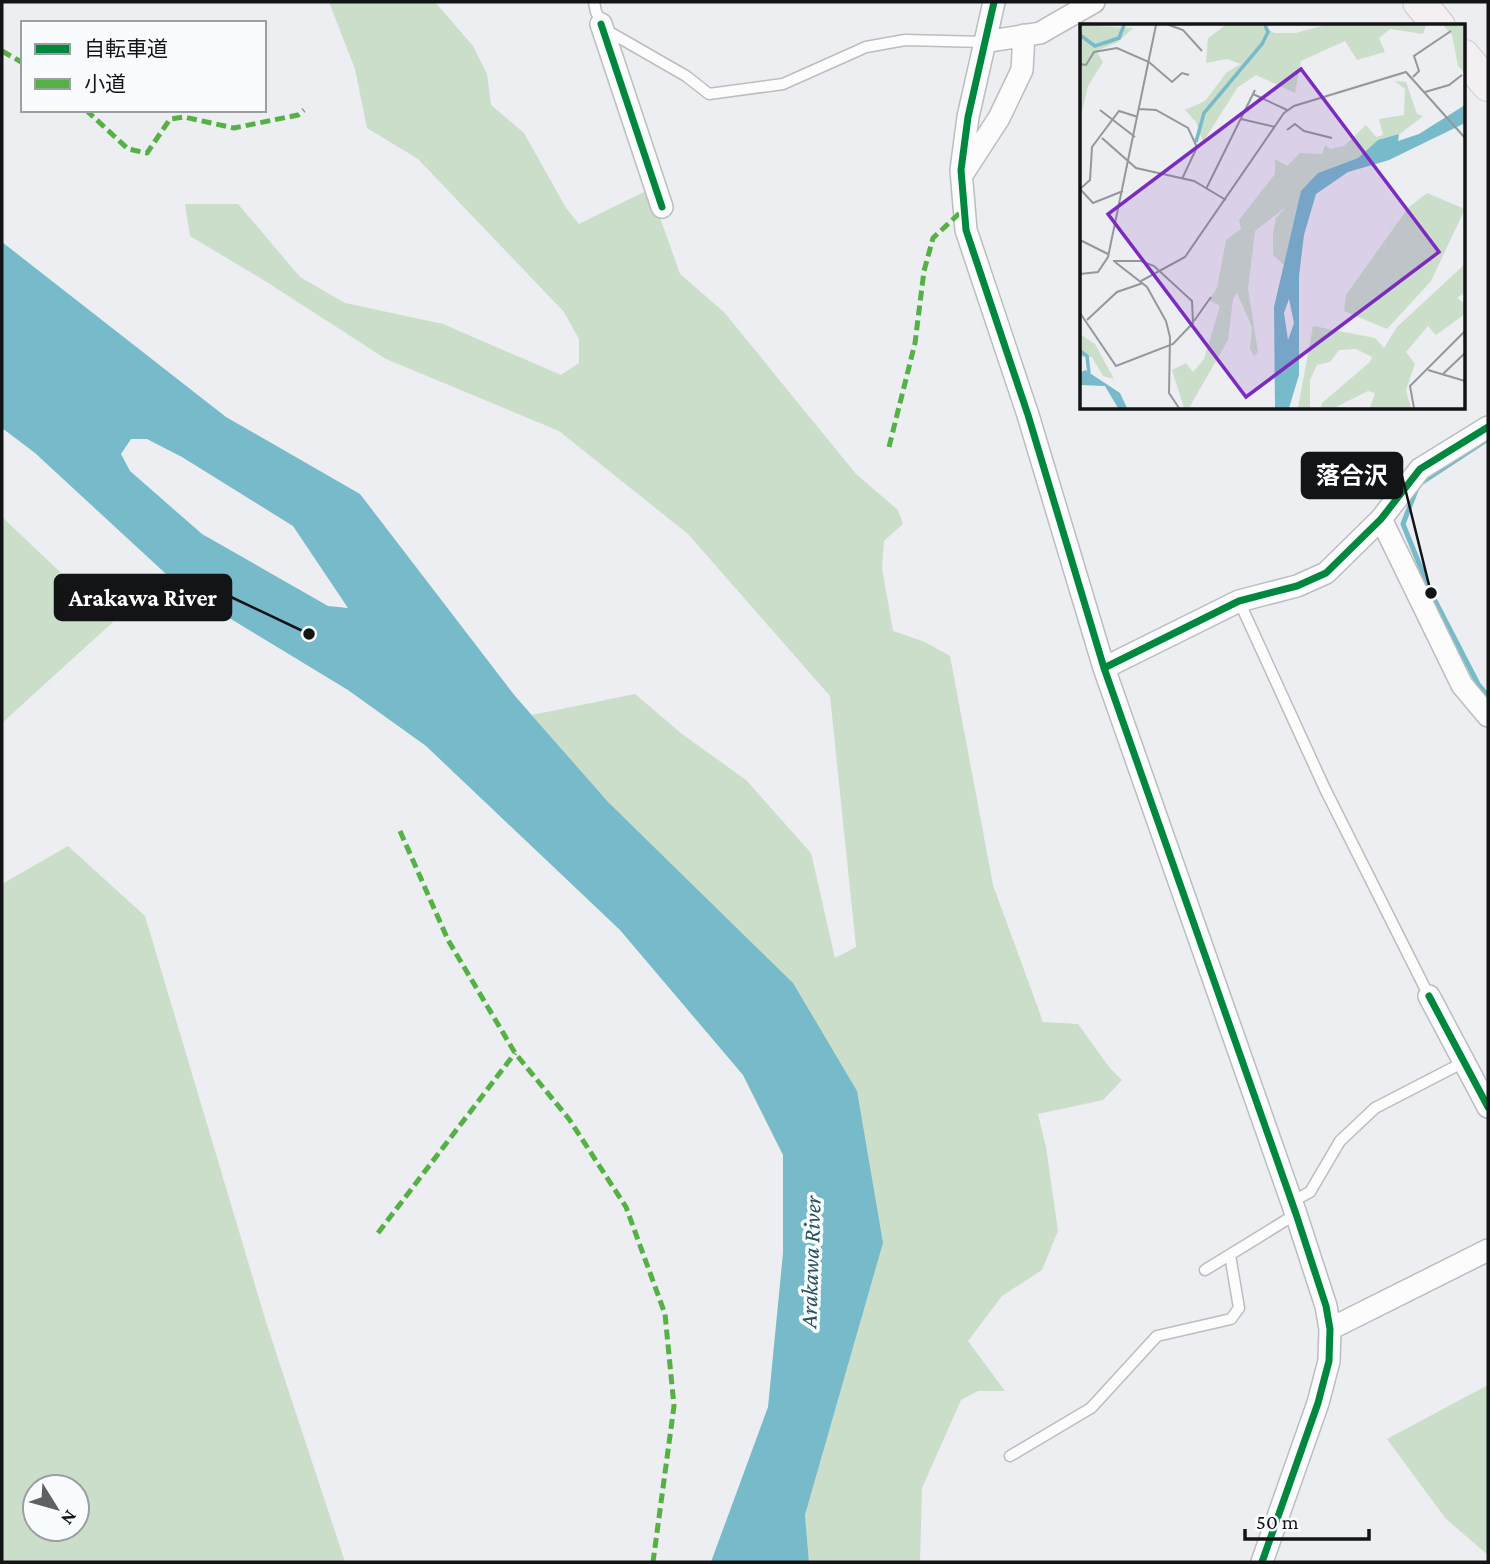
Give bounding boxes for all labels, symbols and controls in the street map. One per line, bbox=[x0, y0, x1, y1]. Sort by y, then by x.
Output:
legend bbox=[21, 21, 266, 112]
inset map bbox=[1080, 24, 1466, 410]
text: 自転車道 bbox=[84, 37, 168, 61]
text: 小道 bbox=[84, 72, 126, 96]
callout: 落合沢 bbox=[1302, 453, 1402, 498]
text: 落合沢 bbox=[1316, 462, 1388, 489]
callout: Arakawa River bbox=[55, 575, 231, 620]
text: Arakawa River bbox=[68, 584, 218, 611]
water label: Arakawa River bbox=[794, 1195, 826, 1330]
north arrow bbox=[21, 1473, 91, 1543]
scale bar bbox=[1245, 1498, 1369, 1542]
text: N bbox=[57, 1506, 81, 1529]
text: 50 m bbox=[1256, 1510, 1299, 1534]

